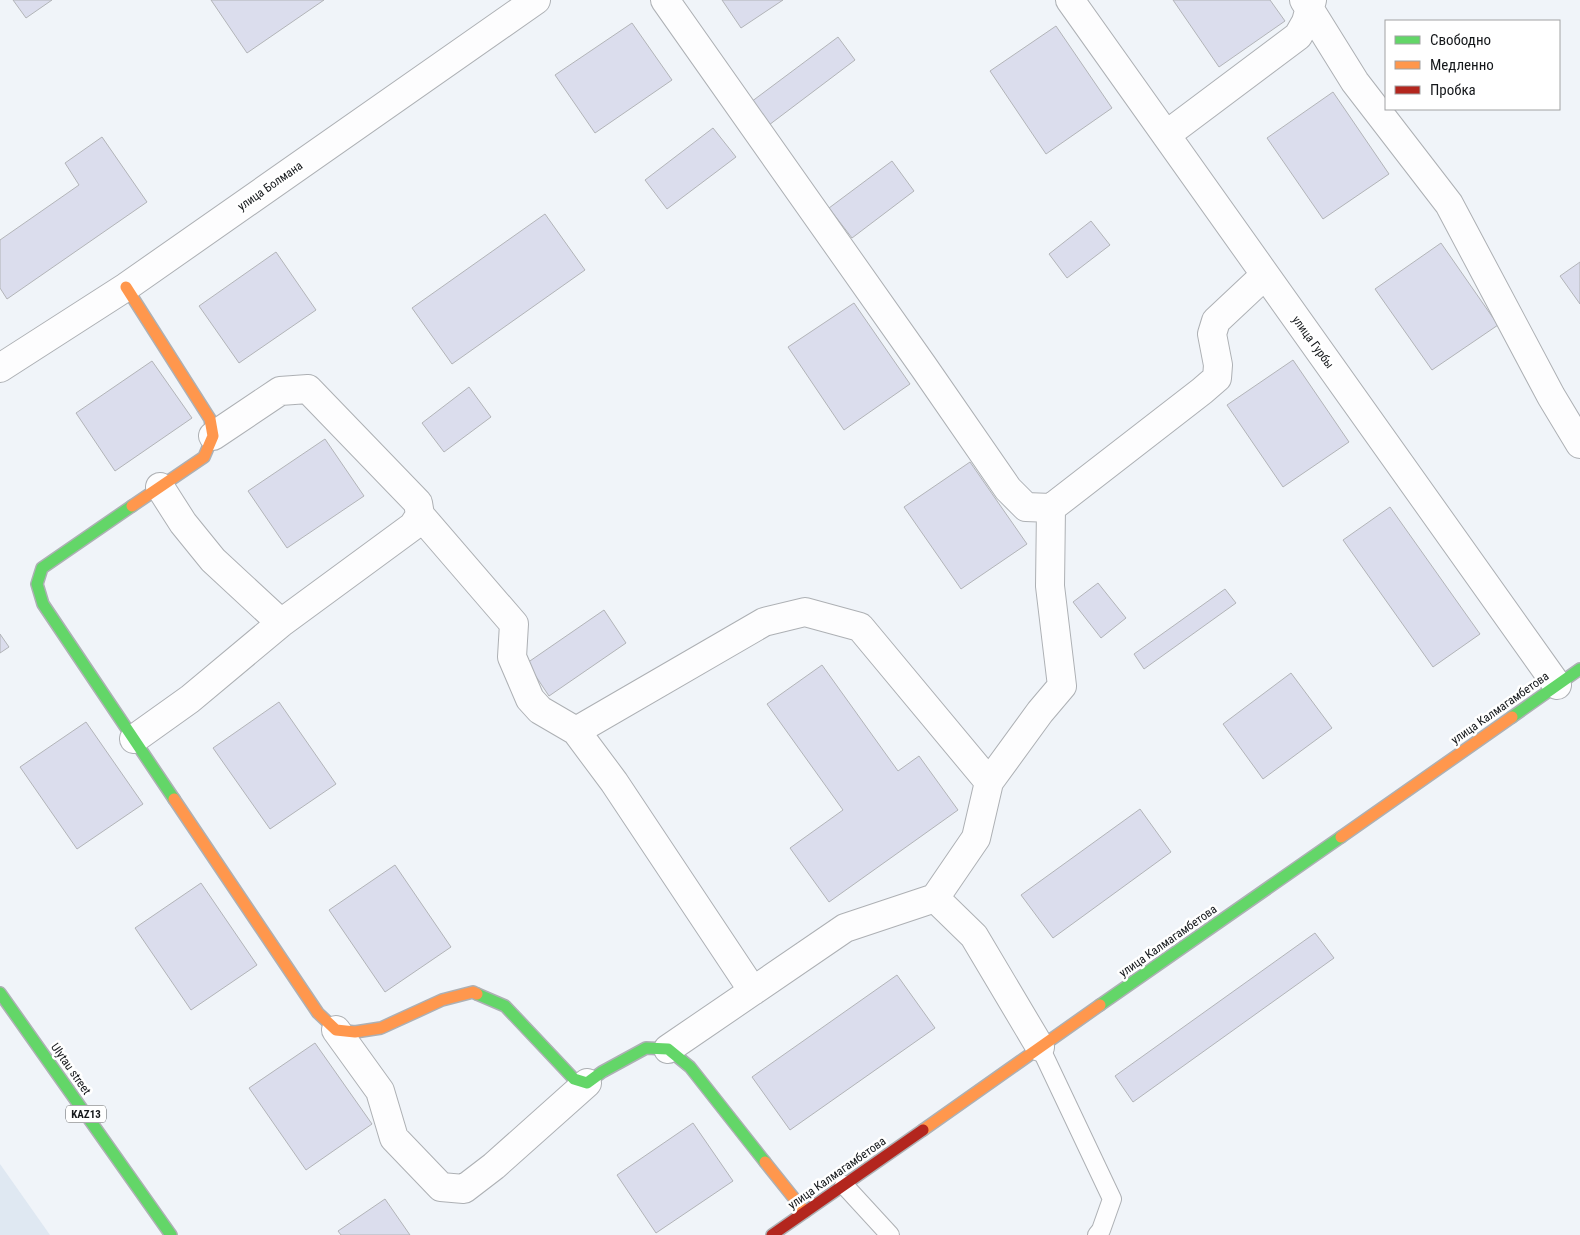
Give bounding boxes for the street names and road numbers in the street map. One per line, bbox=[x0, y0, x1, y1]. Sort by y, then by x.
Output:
street label: улица Болмана bbox=[235, 158, 305, 213]
street label: улица Гурбы bbox=[1289, 313, 1337, 371]
street label: улица Калмагамбетова bbox=[1449, 669, 1552, 747]
street label: улица Калмагамбетова bbox=[1117, 902, 1220, 980]
street label: Ulytau street bbox=[48, 1041, 94, 1098]
road number: KAZ13 bbox=[66, 1106, 106, 1122]
street label: улица Калмагамбетова bbox=[786, 1134, 889, 1212]

